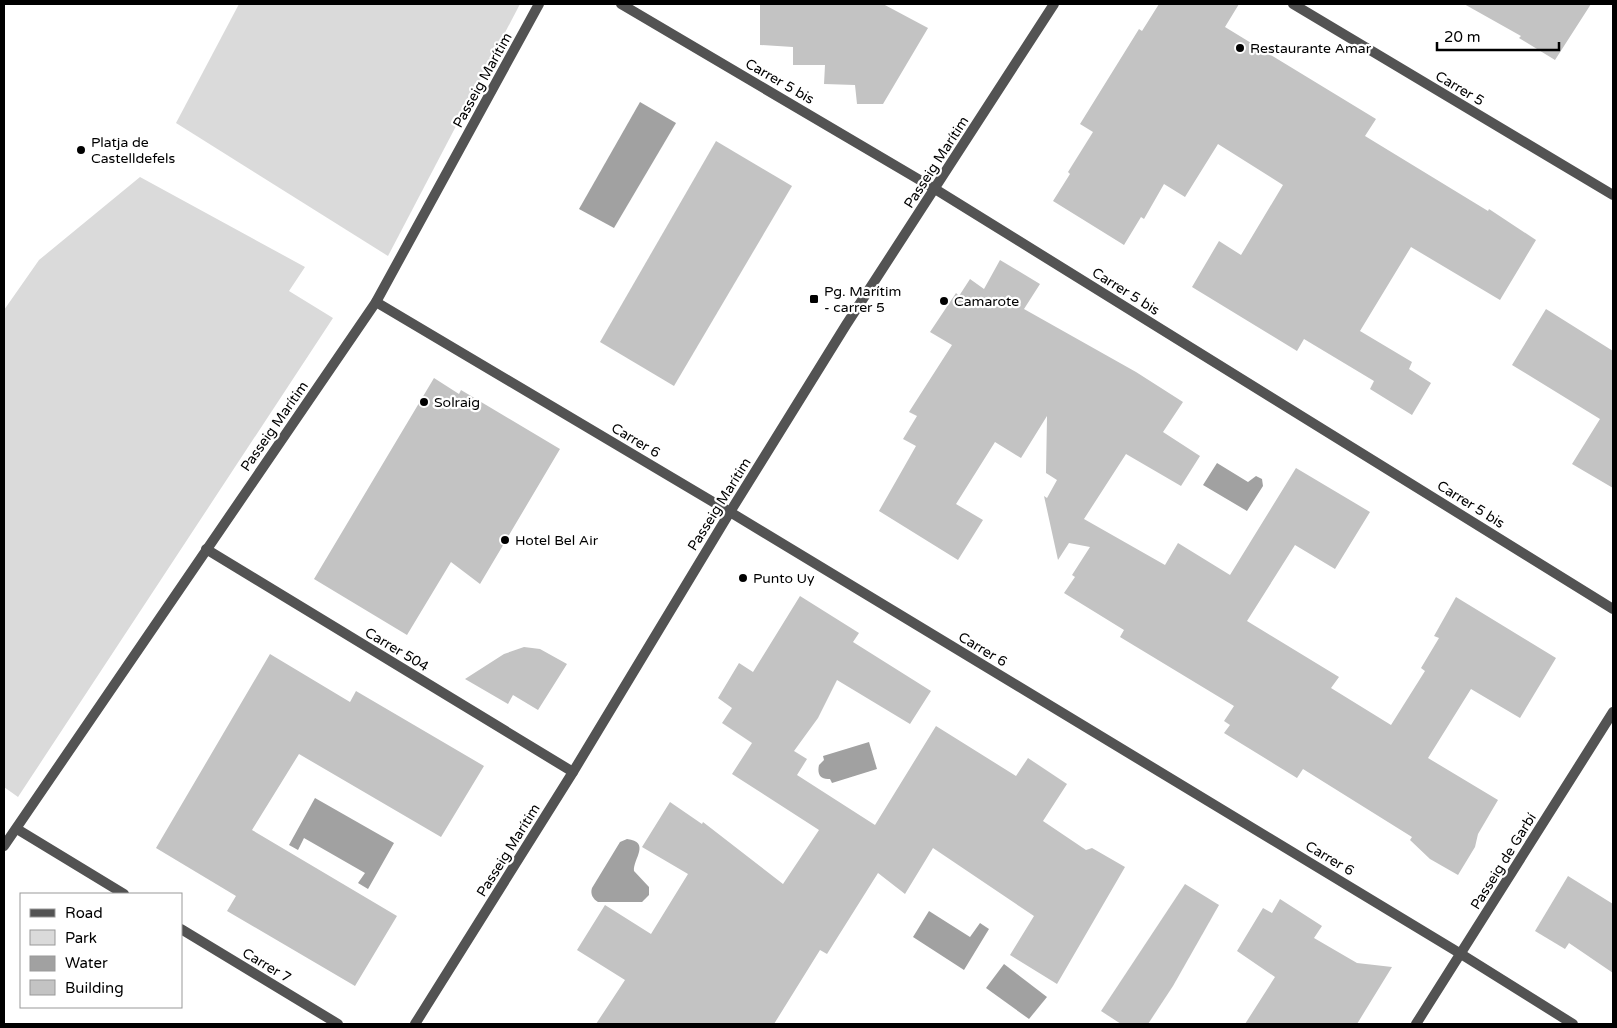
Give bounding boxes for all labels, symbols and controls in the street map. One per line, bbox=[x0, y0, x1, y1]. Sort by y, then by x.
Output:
scale bar bbox=[1437, 20, 1560, 52]
text: 20 m bbox=[1444, 28, 1481, 46]
street label: Passeig Marítim bbox=[449, 30, 516, 131]
place label: Restaurante Amar bbox=[1250, 40, 1372, 57]
marker: Restaurante Amar bbox=[1234, 42, 1246, 54]
street label: Carrer 5 bis bbox=[742, 55, 817, 108]
street label: Carrer 5 bbox=[1432, 67, 1487, 110]
street label: Passeig Marítim bbox=[900, 113, 972, 211]
place label: Platja de Castelldefels bbox=[91, 134, 176, 167]
marker: Platja de Castelldefels bbox=[75, 144, 87, 156]
street label: Carrer 5 bis bbox=[1089, 264, 1163, 319]
place label: Pg. Marítim - carrer 5 bbox=[824, 283, 901, 316]
marker: Pg. Marítim - carrer 5 bbox=[808, 293, 820, 305]
place label: Camarote bbox=[954, 293, 1019, 310]
marker: Camarote bbox=[938, 295, 950, 307]
street label: Passeig Marítim bbox=[237, 378, 312, 475]
place label: Solraig bbox=[434, 394, 480, 411]
marker: Solraig bbox=[418, 396, 430, 408]
street label: Carrer 6 bbox=[608, 419, 663, 462]
street label: Passeig Marítim bbox=[684, 455, 755, 554]
street label: Carrer 5 bis bbox=[1434, 477, 1508, 532]
place label: Hotel Bel Air bbox=[515, 532, 599, 549]
marker: Hotel Bel Air bbox=[499, 534, 511, 546]
place label: Punto Uy bbox=[753, 570, 815, 587]
marker: Punto Uy bbox=[737, 572, 749, 584]
street label: Carrer 504 bbox=[362, 624, 432, 675]
street label: Carrer 6 bbox=[955, 628, 1010, 671]
street label: Passeig Marítim bbox=[473, 801, 544, 900]
street label: Passeig de Garbí bbox=[1467, 809, 1540, 913]
street label: Carrer 6 bbox=[1302, 837, 1357, 880]
legend bbox=[20, 893, 182, 1008]
text: Road bbox=[65, 904, 103, 922]
text: Park bbox=[65, 929, 97, 947]
street label: Carrer 7 bbox=[239, 944, 294, 987]
text: Water bbox=[65, 954, 108, 972]
text: Building bbox=[65, 979, 124, 997]

